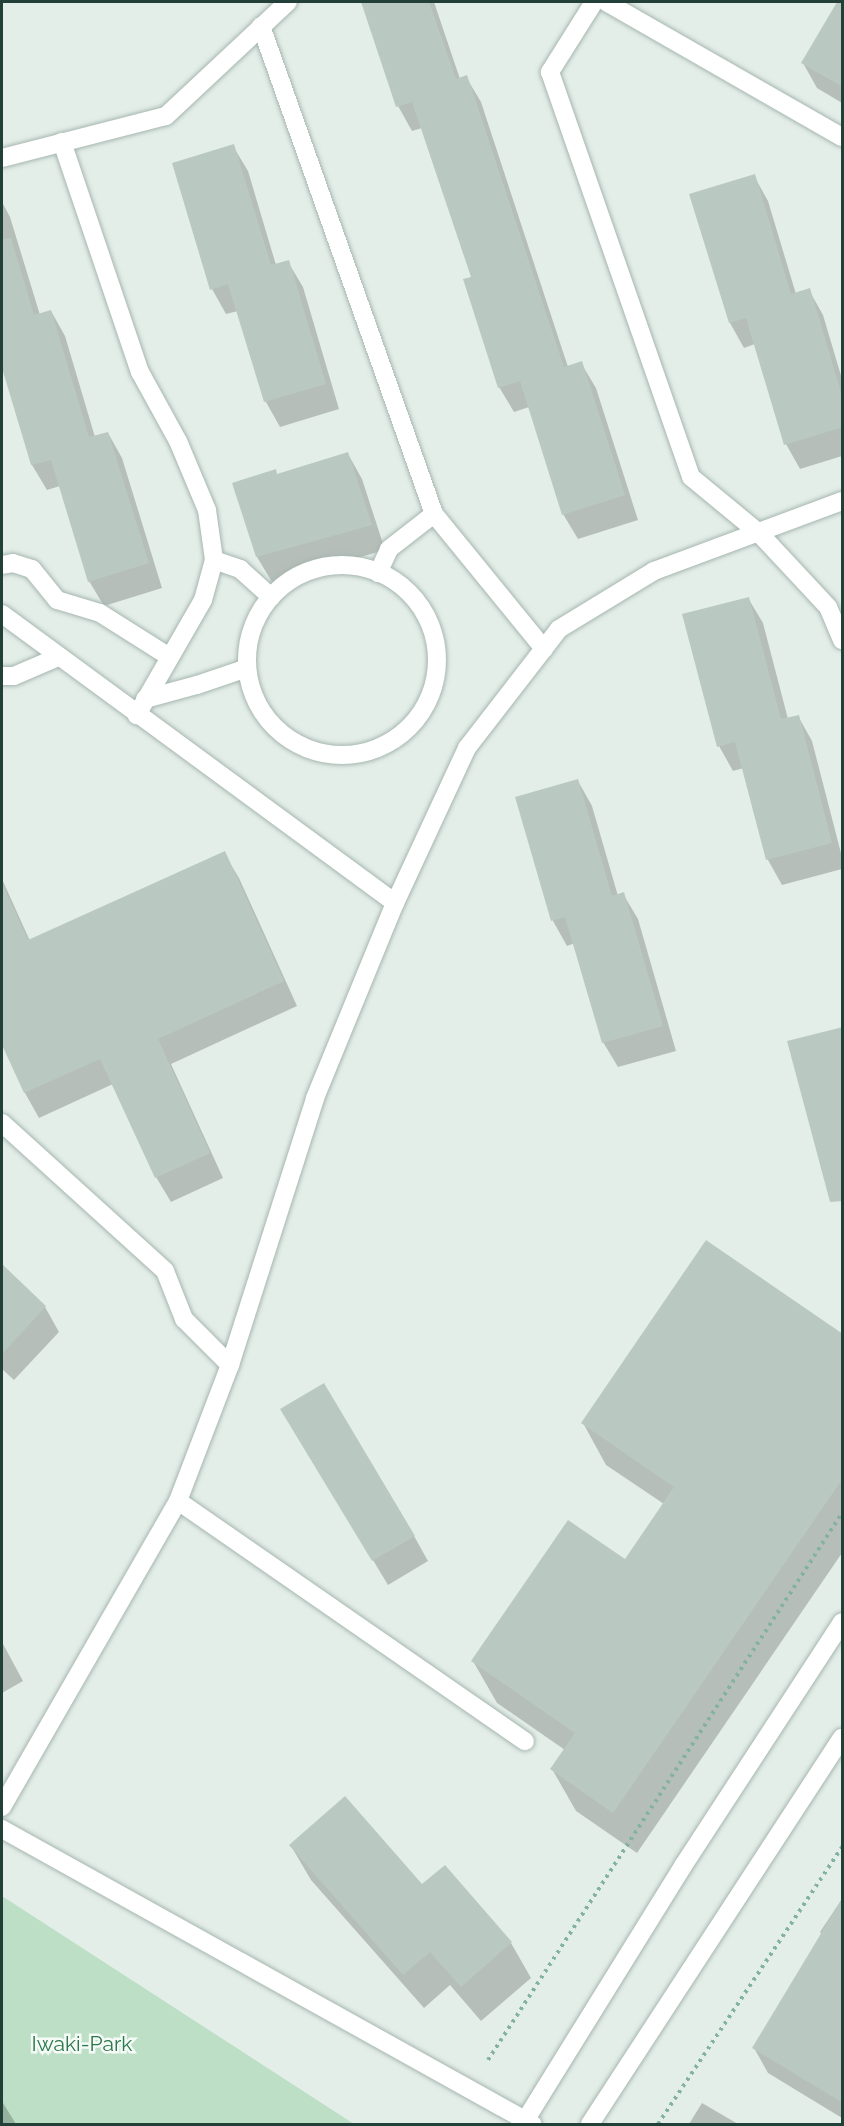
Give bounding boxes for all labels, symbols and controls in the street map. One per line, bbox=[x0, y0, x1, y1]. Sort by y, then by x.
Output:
park label: Iwaki-Park bbox=[32, 2031, 132, 2057]

